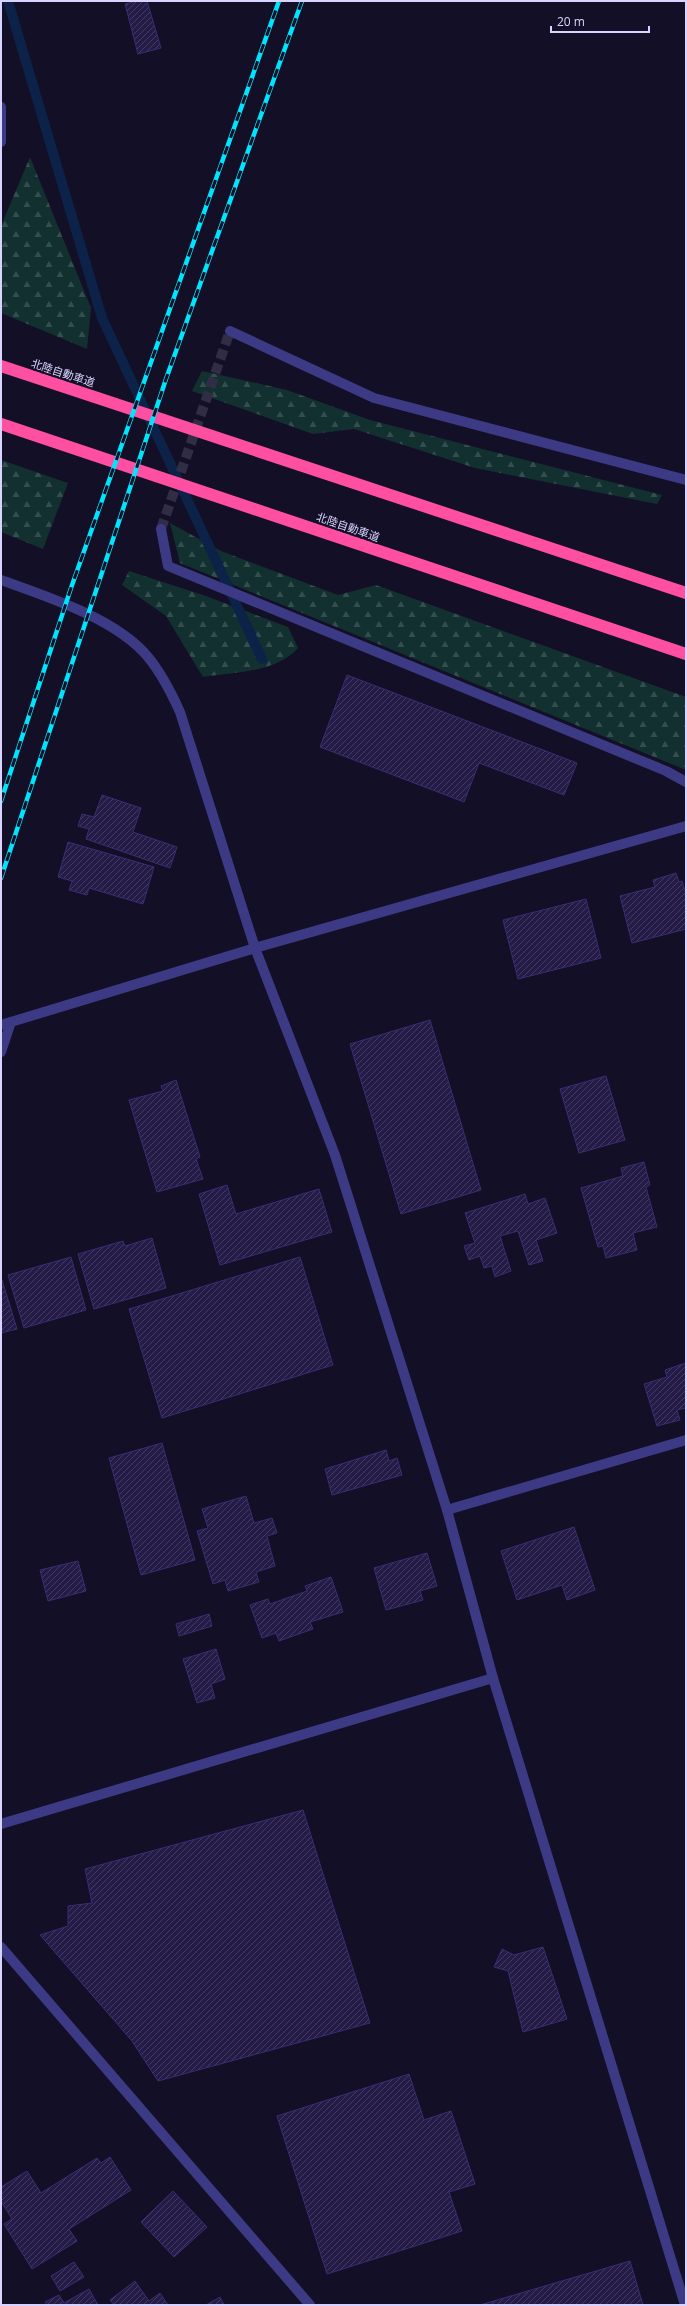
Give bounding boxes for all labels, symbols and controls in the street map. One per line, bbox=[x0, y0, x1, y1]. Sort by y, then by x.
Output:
scale bar bbox=[551, 8, 649, 34]
text: 20 m bbox=[557, 13, 585, 30]
street label: 北陸自動車道 bbox=[29, 355, 97, 390]
street label: 北陸自動車道 bbox=[315, 509, 382, 544]

